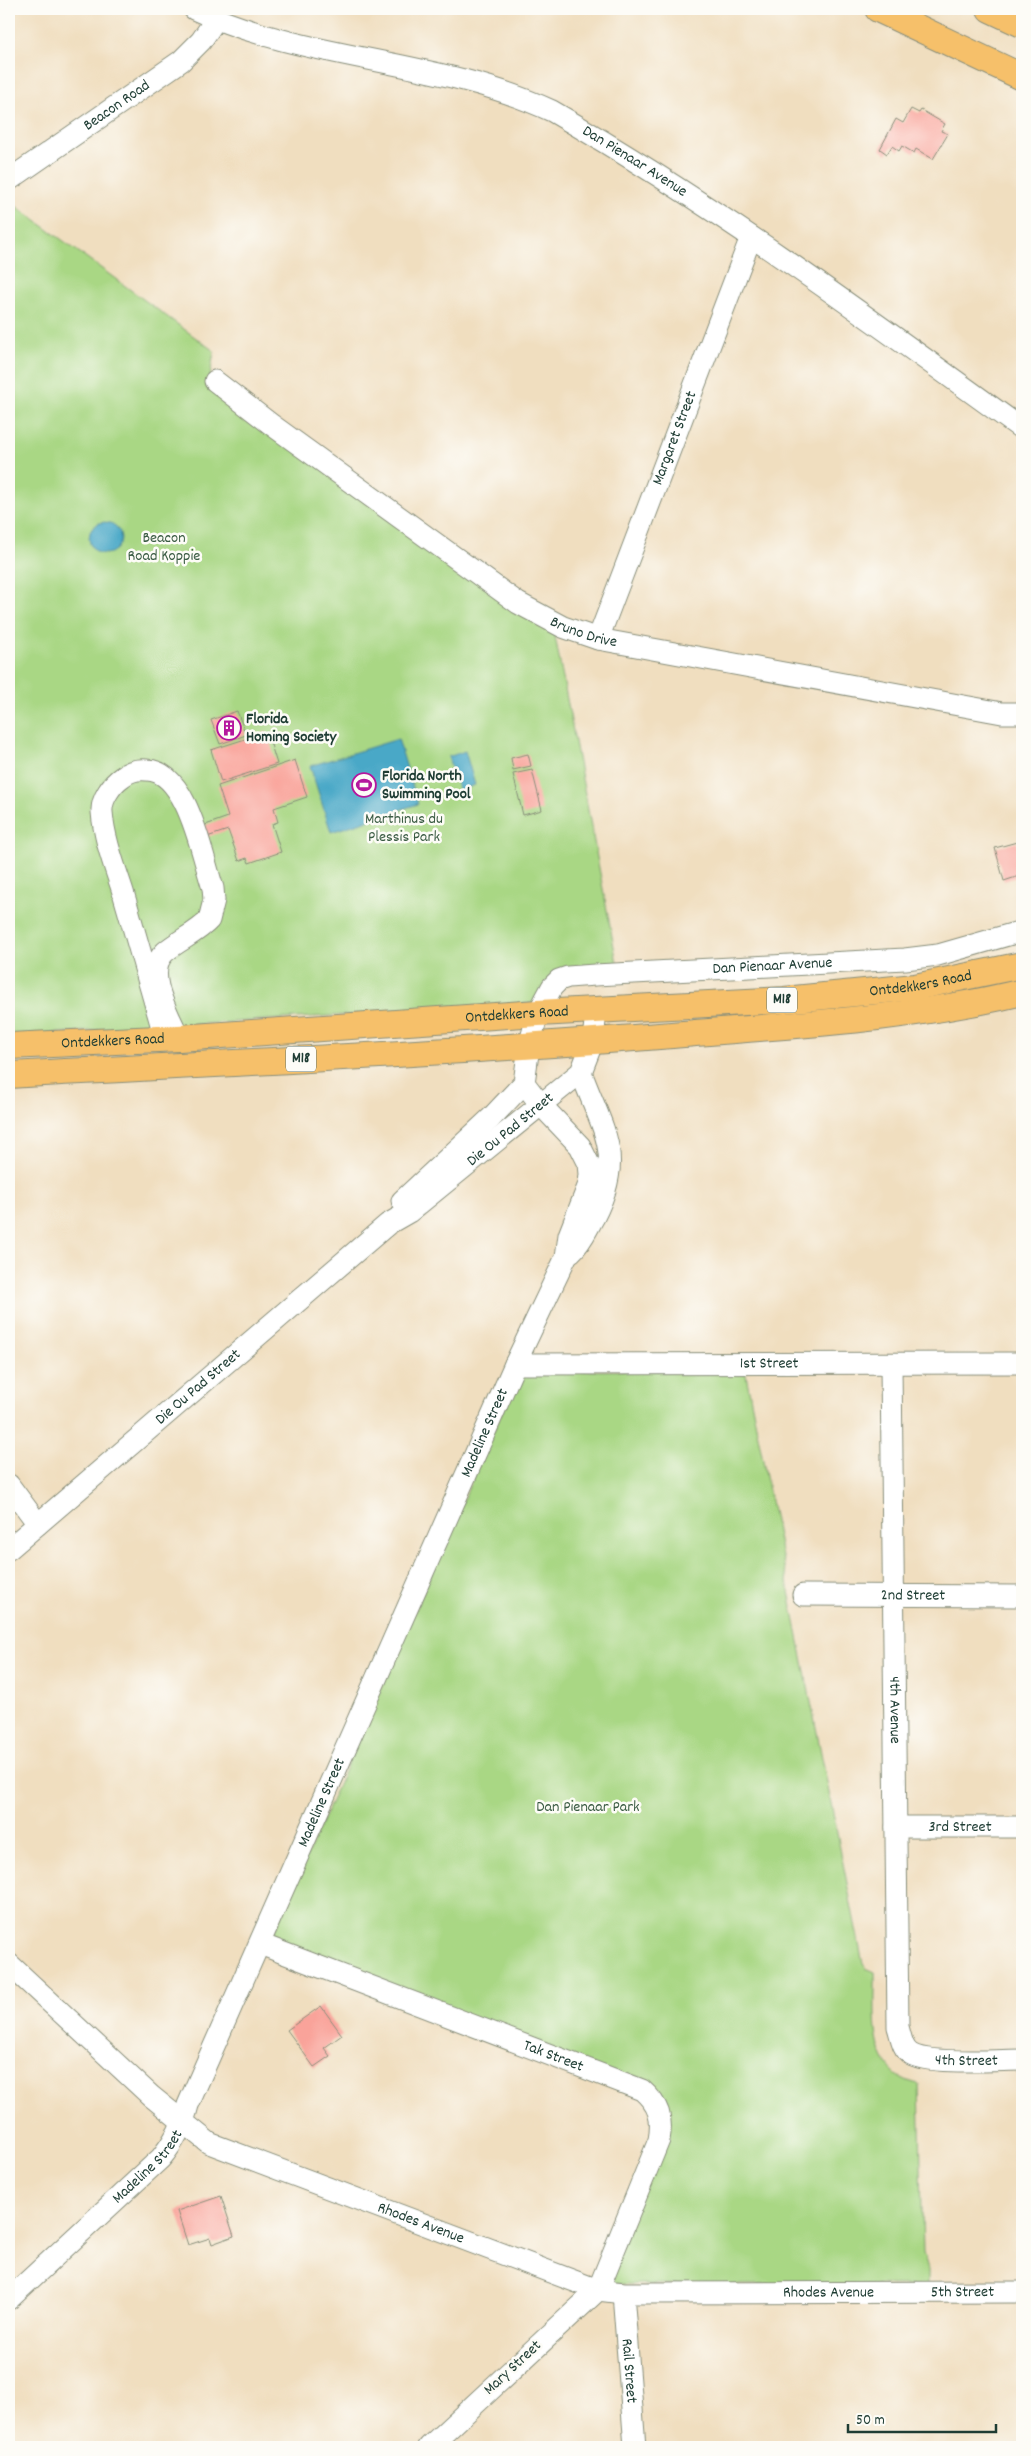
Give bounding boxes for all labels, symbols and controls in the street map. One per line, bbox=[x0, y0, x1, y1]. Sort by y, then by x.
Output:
street label: Beacon Road bbox=[79, 74, 155, 137]
street label: Dan Pienaar Avenue bbox=[578, 120, 692, 203]
street label: Margaret Street bbox=[646, 388, 703, 488]
park label: Beacon Road Koppie bbox=[128, 527, 200, 568]
street label: Bruno Drive bbox=[546, 611, 619, 654]
place label: Florida Homing Society bbox=[246, 708, 338, 749]
building icon: Florida Homing Society bbox=[216, 715, 242, 741]
place label: Florida North Swimming Pool bbox=[382, 765, 471, 806]
sports icon: Florida North Swimming Pool bbox=[351, 772, 377, 798]
park label: Marthinus du Plessis Park bbox=[365, 808, 443, 849]
street label: Dan Pienaar Avenue bbox=[712, 951, 833, 980]
street label: Ontdekkers Road bbox=[868, 964, 974, 1003]
road number: M18 bbox=[767, 988, 797, 1012]
street label: Ontdekkers Road bbox=[465, 1000, 569, 1030]
street label: Ontdekkers Road bbox=[61, 1027, 165, 1055]
road number: M18 bbox=[286, 1046, 316, 1072]
street label: Die Ou Pad Street bbox=[462, 1087, 559, 1172]
street label: Die Ou Pad Street bbox=[150, 1343, 246, 1430]
street label: 1st Street bbox=[740, 1352, 798, 1375]
street label: Madeline Street bbox=[455, 1385, 514, 1481]
street label: 2nd Street bbox=[881, 1584, 945, 1607]
street label: 4th Avenue bbox=[883, 1676, 907, 1744]
street label: Madeline Street bbox=[292, 1754, 351, 1851]
park label: Dan Pienaar Park bbox=[536, 1796, 640, 1819]
street label: 3rd Street bbox=[928, 1816, 992, 1839]
street label: Tak Street bbox=[520, 2034, 587, 2078]
street label: 4th Street bbox=[934, 2048, 998, 2073]
street label: Madeline Street bbox=[107, 2126, 189, 2209]
street label: Rhodes Avenue bbox=[374, 2196, 468, 2250]
street label: Rhodes Avenue bbox=[783, 2281, 874, 2304]
street label: 5th Street bbox=[931, 2281, 994, 2304]
street label: Mary Street bbox=[479, 2335, 547, 2401]
street label: Rail Street bbox=[615, 2338, 643, 2404]
scale bar bbox=[848, 2401, 996, 2433]
text: 50 m bbox=[856, 2410, 885, 2432]

